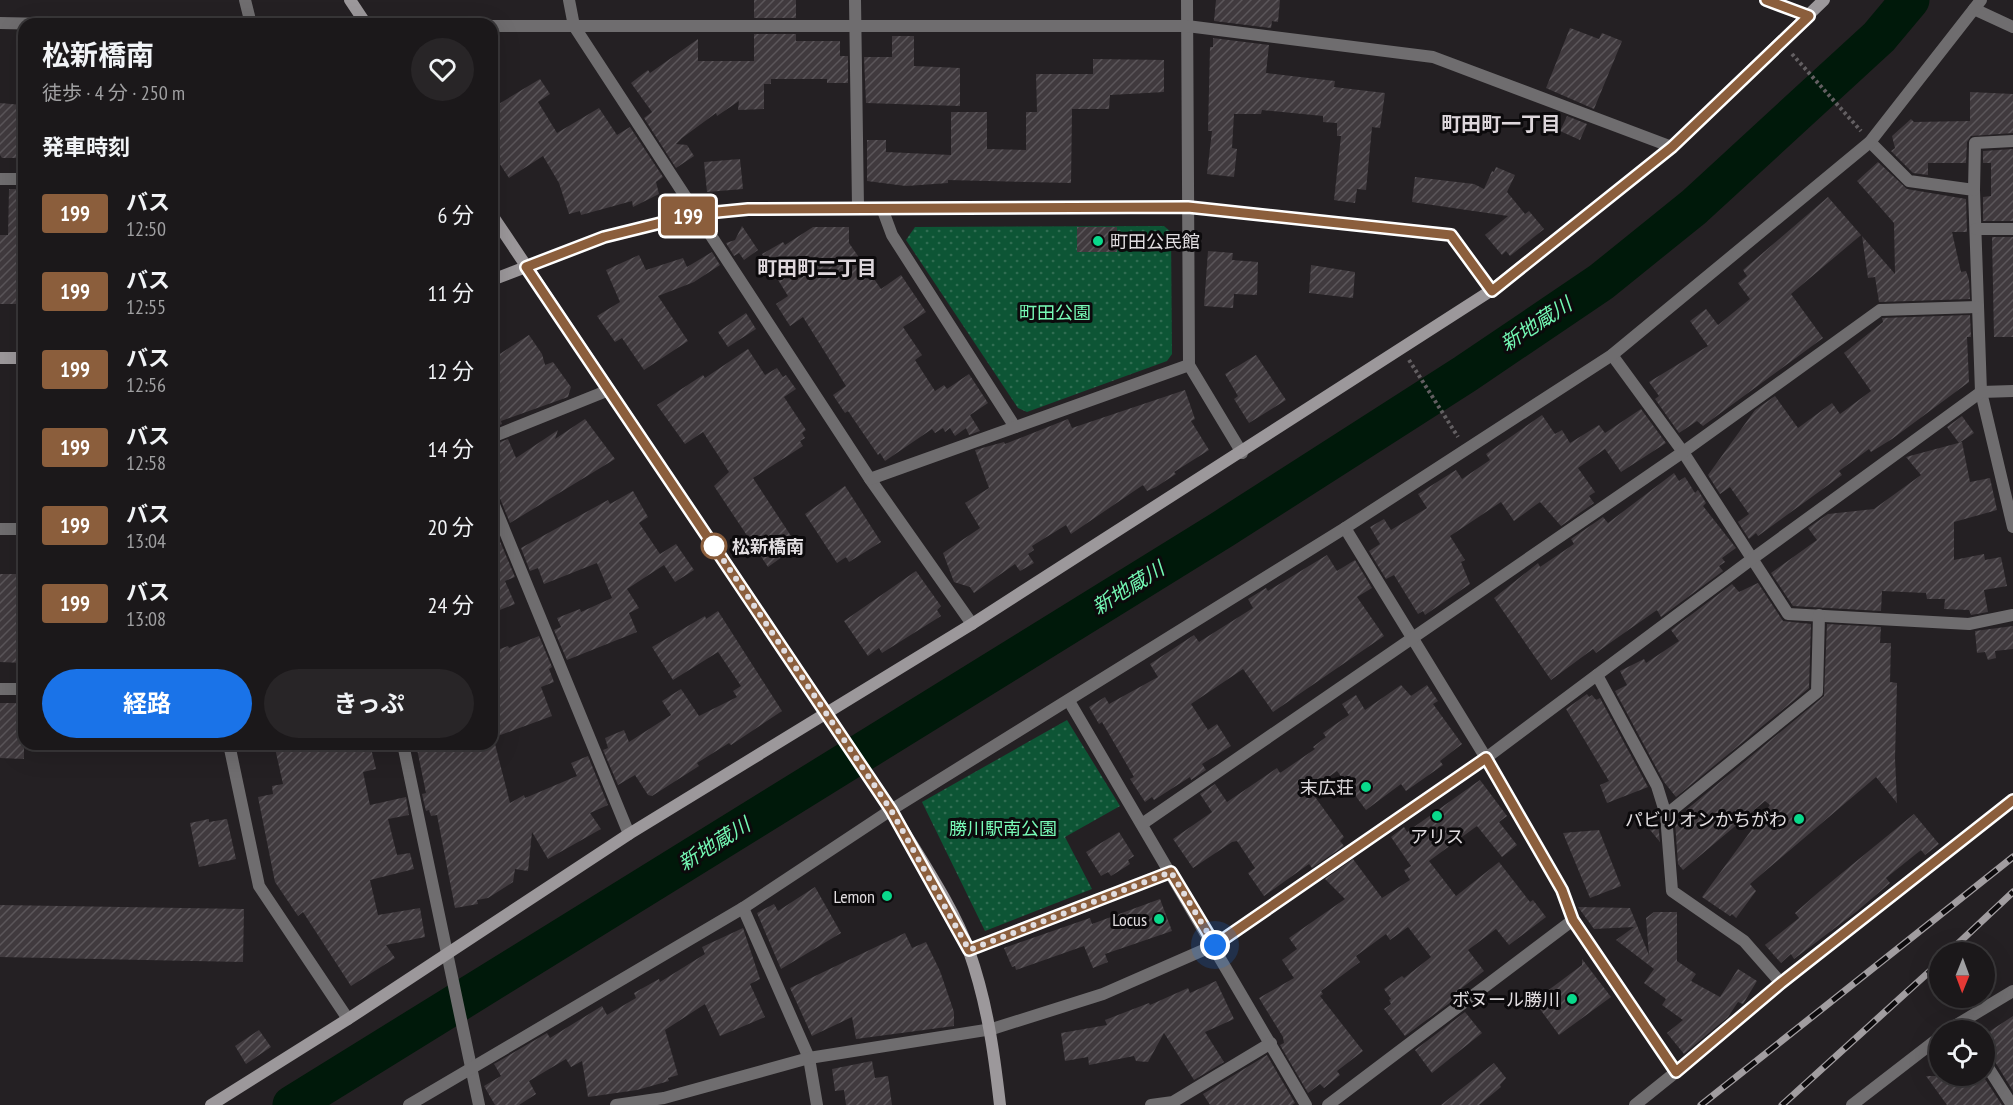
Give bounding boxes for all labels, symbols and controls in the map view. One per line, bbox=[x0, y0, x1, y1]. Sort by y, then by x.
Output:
text: 松新橋南 bbox=[42, 36, 154, 73]
button: heart bbox=[411, 38, 474, 101]
text: 徒歩 · 4 分 · 250 m bbox=[42, 80, 185, 106]
district label: 町田町一丁目 bbox=[1441, 111, 1561, 137]
text: 発車時刻 bbox=[42, 133, 130, 161]
text: バス bbox=[126, 188, 170, 216]
line badge: 199 bbox=[654, 196, 722, 236]
text: 199 bbox=[60, 200, 90, 227]
text: 6 分 bbox=[437, 201, 474, 229]
text: 199 bbox=[673, 203, 703, 230]
text: 12:50 bbox=[126, 216, 166, 242]
place label: 町田公民館 bbox=[1110, 230, 1200, 253]
marker: 町田公民館 bbox=[1091, 234, 1105, 248]
district label: 町田町二丁目 bbox=[757, 255, 877, 281]
text: バス bbox=[126, 266, 170, 294]
text: 199 bbox=[60, 278, 90, 305]
text: 11 分 bbox=[428, 279, 474, 307]
water label: 新地蔵川 bbox=[1495, 290, 1578, 357]
text: 12:55 bbox=[126, 294, 166, 320]
park label: 町田公園 bbox=[1019, 301, 1091, 324]
text: バス bbox=[126, 344, 170, 372]
text: 199 bbox=[60, 356, 90, 383]
text: 12 分 bbox=[428, 357, 474, 385]
text: 12:56 bbox=[126, 372, 166, 398]
text: バス bbox=[126, 422, 170, 450]
text: 199 bbox=[60, 434, 90, 461]
text: 14 分 bbox=[428, 435, 474, 463]
text: 12:58 bbox=[126, 450, 166, 476]
text: バス bbox=[126, 500, 170, 528]
text: 199 bbox=[60, 512, 90, 539]
text: 20 分 bbox=[428, 513, 474, 541]
text: 13:04 bbox=[126, 528, 166, 554]
marker: 松新橋南 bbox=[701, 533, 727, 559]
place label: 松新橋南 bbox=[732, 535, 804, 558]
water label: 新地蔵川 bbox=[1087, 555, 1171, 620]
text: バス bbox=[126, 578, 170, 606]
text: 199 bbox=[60, 590, 90, 617]
text: 24 分 bbox=[428, 591, 474, 619]
text: 13:08 bbox=[126, 606, 166, 632]
button: 経路 bbox=[42, 669, 252, 738]
button: きっぷ bbox=[264, 669, 474, 738]
place label: 末広荘 bbox=[1300, 776, 1354, 799]
marker: 末広荘 bbox=[1359, 780, 1373, 794]
place label: パビリオンかちがわ bbox=[1625, 808, 1787, 831]
marker: アリス bbox=[1430, 809, 1444, 823]
water label: 新地蔵川 bbox=[673, 811, 757, 876]
marker: パビリオンかちがわ bbox=[1792, 812, 1806, 826]
park label: 勝川駅南公園 bbox=[949, 817, 1057, 840]
place label: アリス bbox=[1410, 825, 1464, 848]
place label: Lemon bbox=[833, 885, 875, 908]
marker: Lemon bbox=[880, 889, 894, 903]
place label: Locus bbox=[1112, 908, 1147, 931]
marker: Locus bbox=[1152, 912, 1166, 926]
your location bbox=[1200, 930, 1230, 960]
north arrow bbox=[1929, 942, 1995, 1008]
map controls bbox=[1929, 942, 1995, 1086]
place label: ボヌール勝川 bbox=[1452, 988, 1560, 1011]
marker: ボヌール勝川 bbox=[1565, 992, 1579, 1006]
button: locate bbox=[1929, 1020, 1995, 1086]

